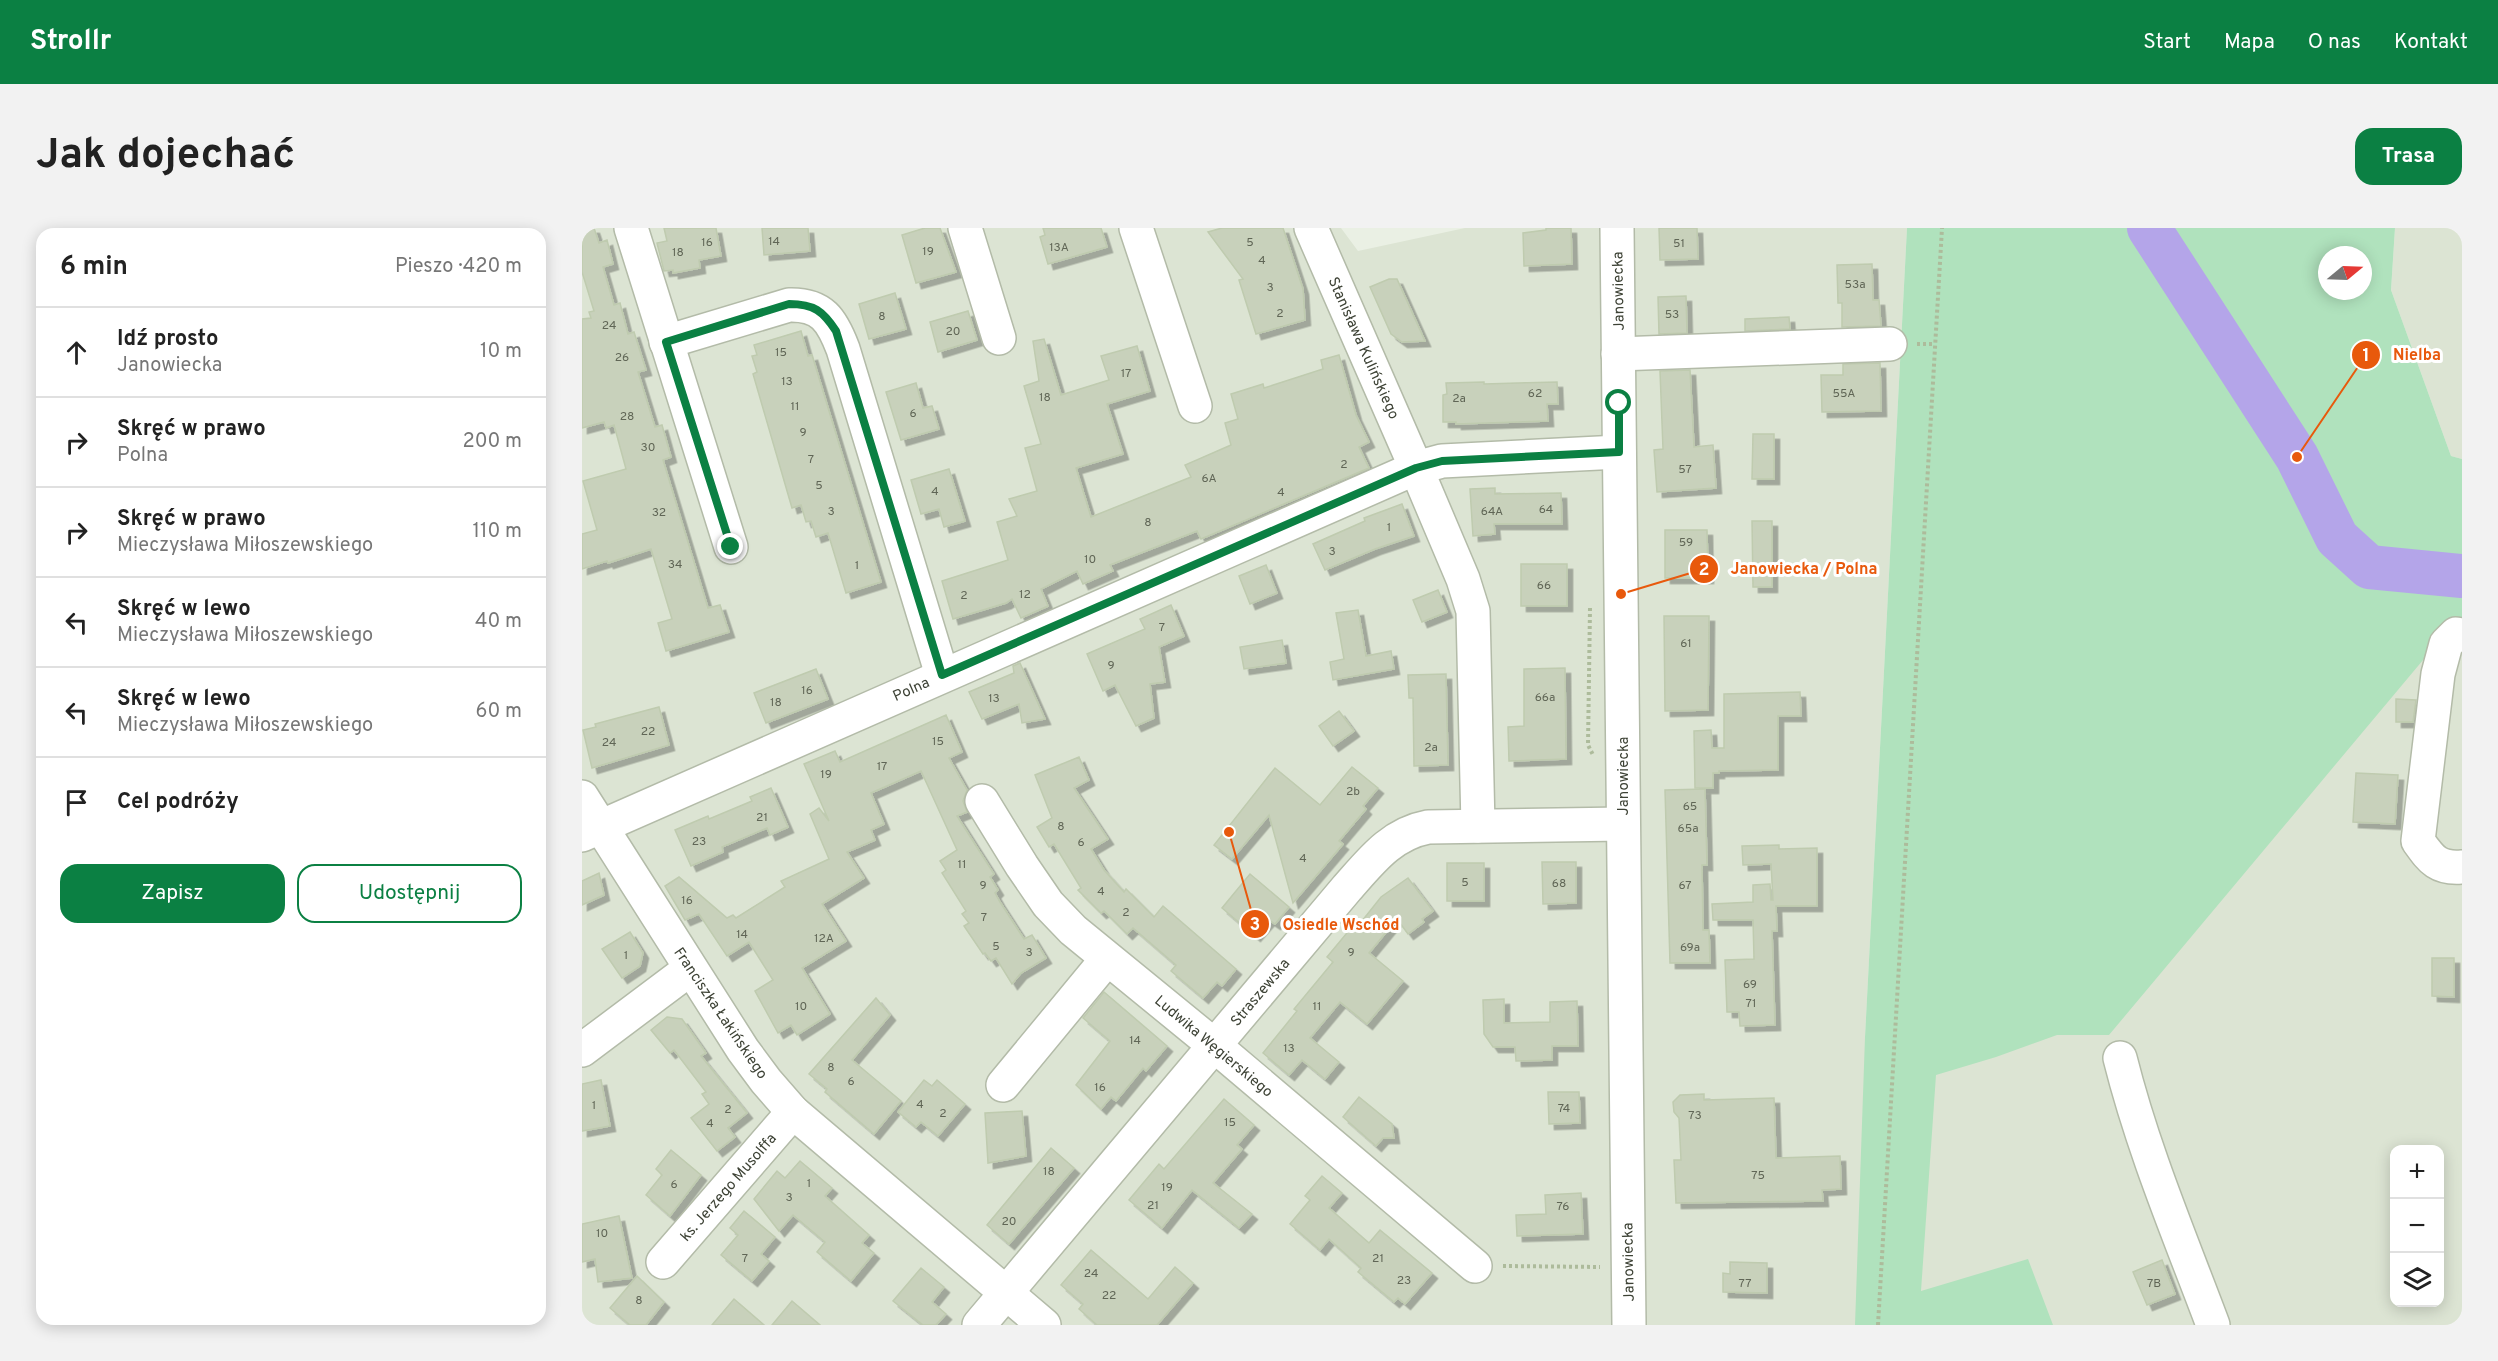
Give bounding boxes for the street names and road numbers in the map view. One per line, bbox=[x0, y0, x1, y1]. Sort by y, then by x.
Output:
street label: Janowiecka bbox=[1609, 251, 1630, 331]
street label: Stanisława Kulińskiego bbox=[1323, 275, 1403, 423]
street label: Polna bbox=[890, 674, 933, 707]
street label: Janowiecka bbox=[1615, 736, 1634, 816]
street label: Franciszka Łakińskiego bbox=[669, 944, 771, 1083]
street label: Straszewska bbox=[1227, 955, 1295, 1031]
street label: Ludwika Węgierskiego bbox=[1150, 992, 1276, 1102]
street label: ks. Jerzego Musolffa bbox=[677, 1130, 781, 1246]
street label: Janowiecka bbox=[1619, 1222, 1640, 1302]

